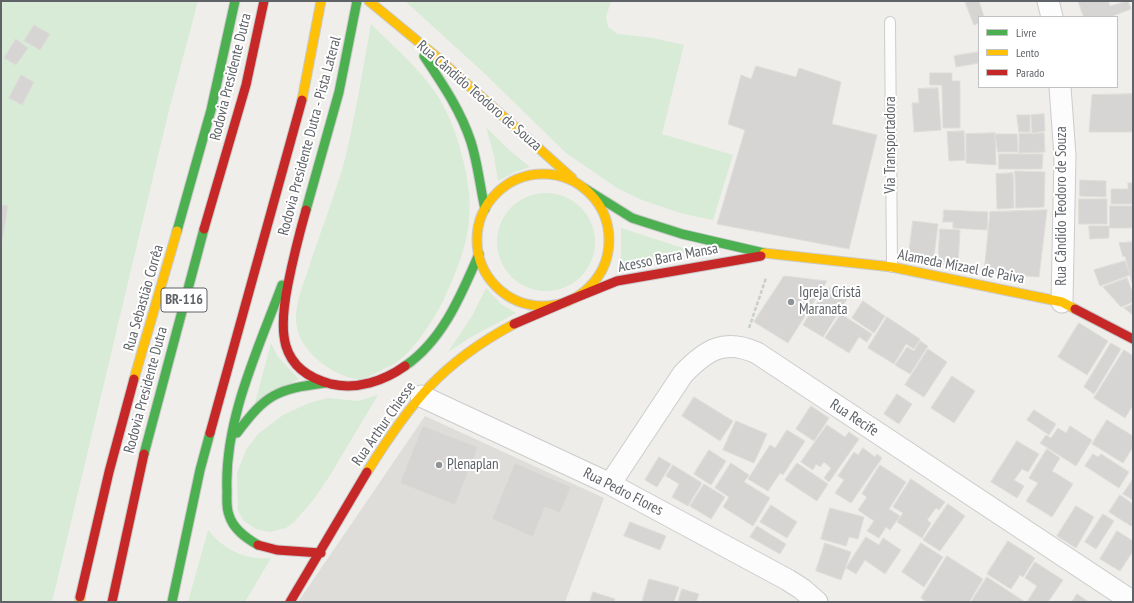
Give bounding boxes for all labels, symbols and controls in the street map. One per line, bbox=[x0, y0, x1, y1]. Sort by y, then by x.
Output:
street label: Rodovia Presidente Dutra bbox=[206, 12, 256, 142]
legend bbox=[978, 16, 1118, 88]
text: Livre bbox=[1016, 25, 1036, 40]
street label: Rodovia Presidente Dutra - Pista Lateral bbox=[275, 34, 345, 238]
street label: Rua Cândido Teodoro de Souza bbox=[413, 37, 545, 155]
text: Lento bbox=[1016, 45, 1039, 60]
text: Parado bbox=[1016, 65, 1044, 80]
street label: Via Transportadora bbox=[882, 96, 900, 194]
street label: Rua Cândido Teodoro de Souza bbox=[1053, 126, 1071, 286]
street label: Acesso Barra Mansa bbox=[616, 239, 720, 277]
street label: Rua Sebastião Corrêa bbox=[120, 243, 168, 353]
street label: Alameda Mizael de Paiva bbox=[896, 246, 1026, 288]
place label: Igreja Cristã Maranata bbox=[799, 284, 861, 319]
road number: BR-116 bbox=[161, 288, 207, 312]
marker: Igreja Cristã Maranata bbox=[786, 297, 796, 307]
street label: Rodovia Presidente Dutra bbox=[120, 325, 172, 455]
street label: Rua Arthur Chiesse bbox=[348, 379, 420, 469]
street label: Rua Recife bbox=[826, 396, 882, 440]
place label: Plenaplan bbox=[447, 456, 499, 474]
marker: Plenaplan bbox=[434, 460, 444, 470]
street label: Rua Pedro Flores bbox=[580, 464, 666, 520]

